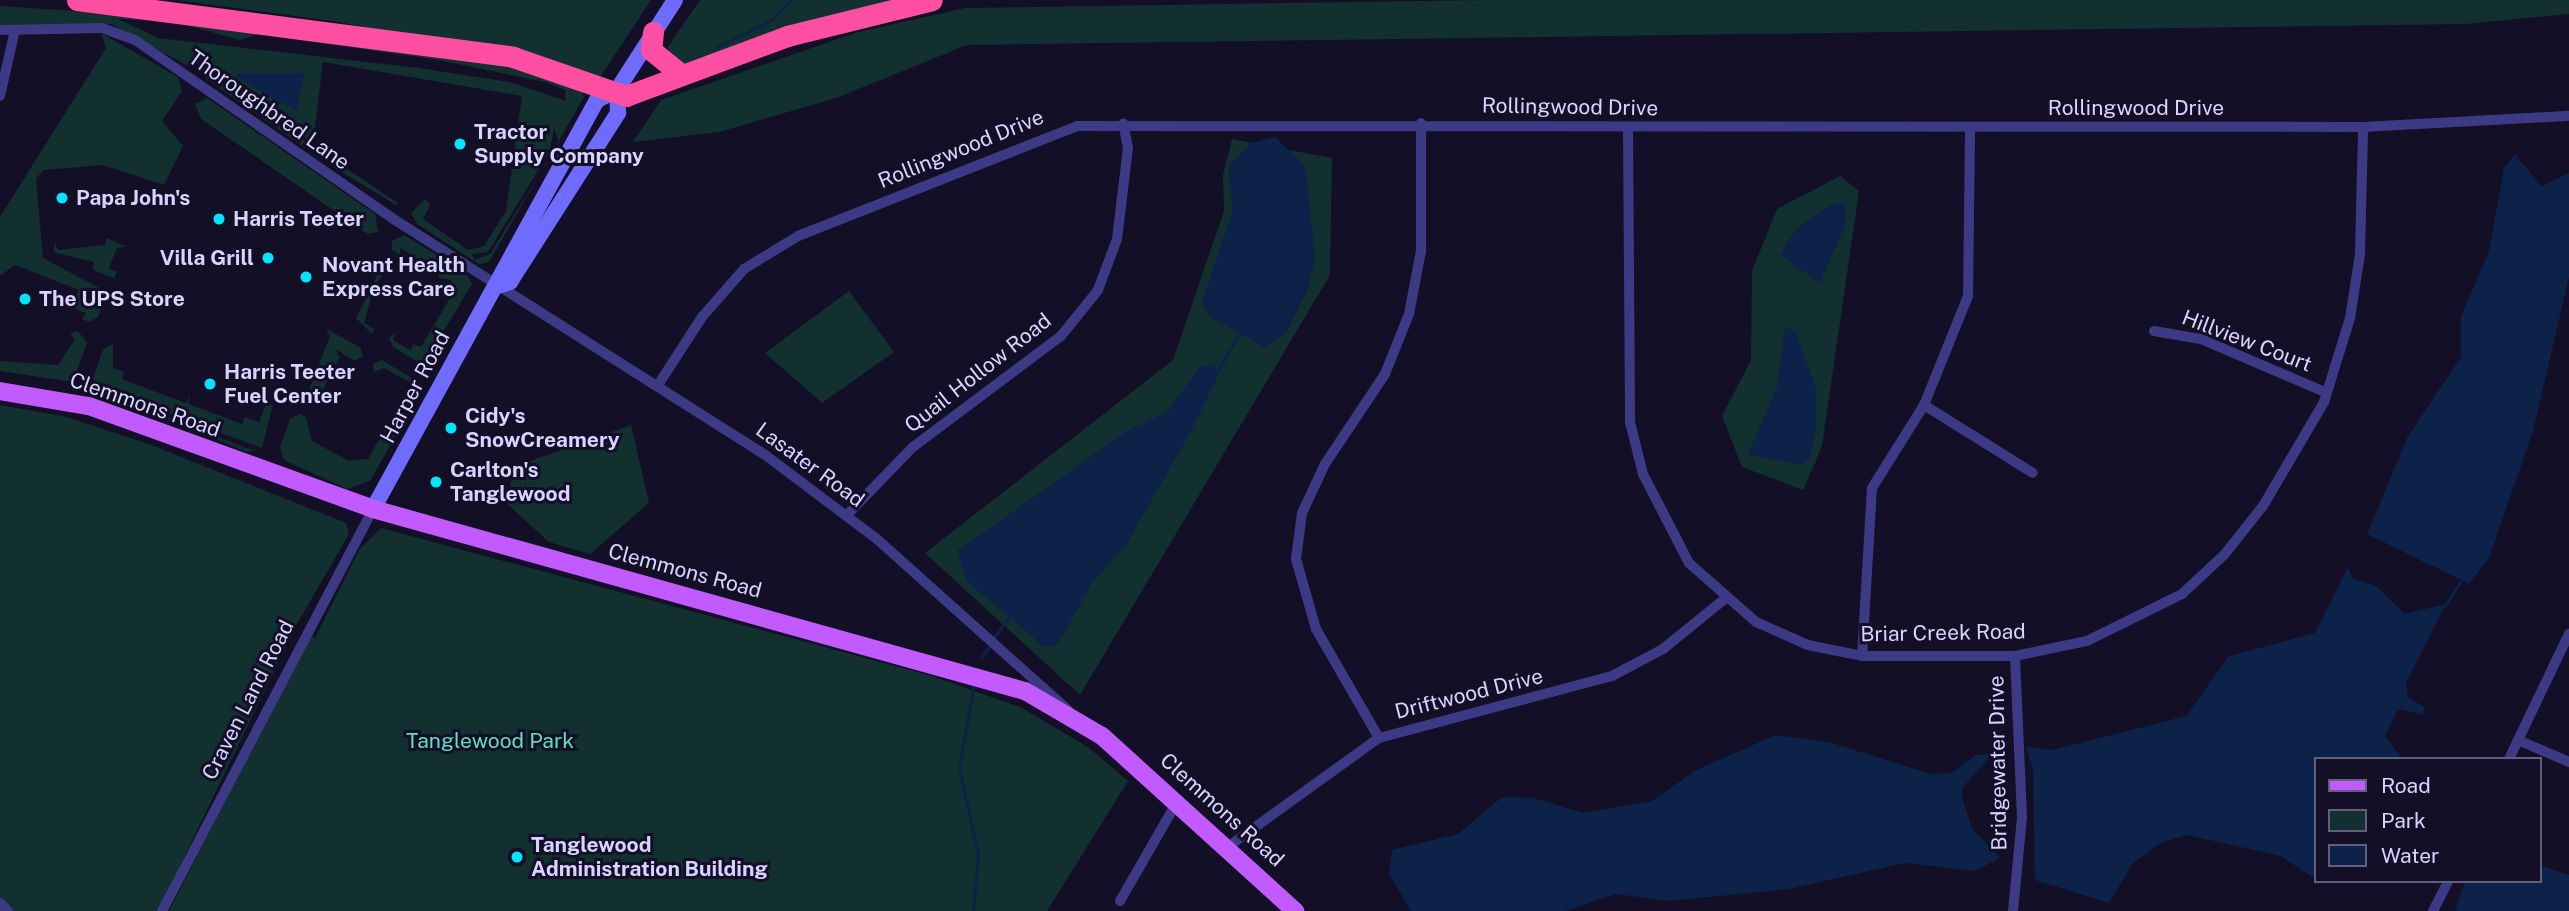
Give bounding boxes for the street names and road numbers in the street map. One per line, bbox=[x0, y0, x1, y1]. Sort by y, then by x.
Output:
street label: Thoroughbred Lane bbox=[183, 45, 355, 175]
street label: Rollingwood Drive bbox=[1482, 93, 1658, 121]
street label: Rollingwood Drive bbox=[2048, 95, 2224, 121]
street label: Rollingwood Drive bbox=[875, 104, 1047, 194]
street label: Hillview Court bbox=[2178, 305, 2316, 377]
street label: Quail Hollow Road bbox=[900, 308, 1056, 438]
street label: Harper Road bbox=[375, 327, 455, 447]
street label: Clemmons Road bbox=[66, 367, 224, 443]
street label: Lasater Road bbox=[751, 417, 869, 513]
street label: Clemmons Road bbox=[605, 538, 765, 604]
street label: Craven Land Road bbox=[197, 616, 299, 784]
street label: Briar Creek Road bbox=[1860, 619, 2026, 647]
street label: Driftwood Drive bbox=[1392, 663, 1546, 725]
street label: Bridgewater Drive bbox=[1984, 675, 2012, 851]
street label: Clemmons Road bbox=[1155, 748, 1289, 872]

